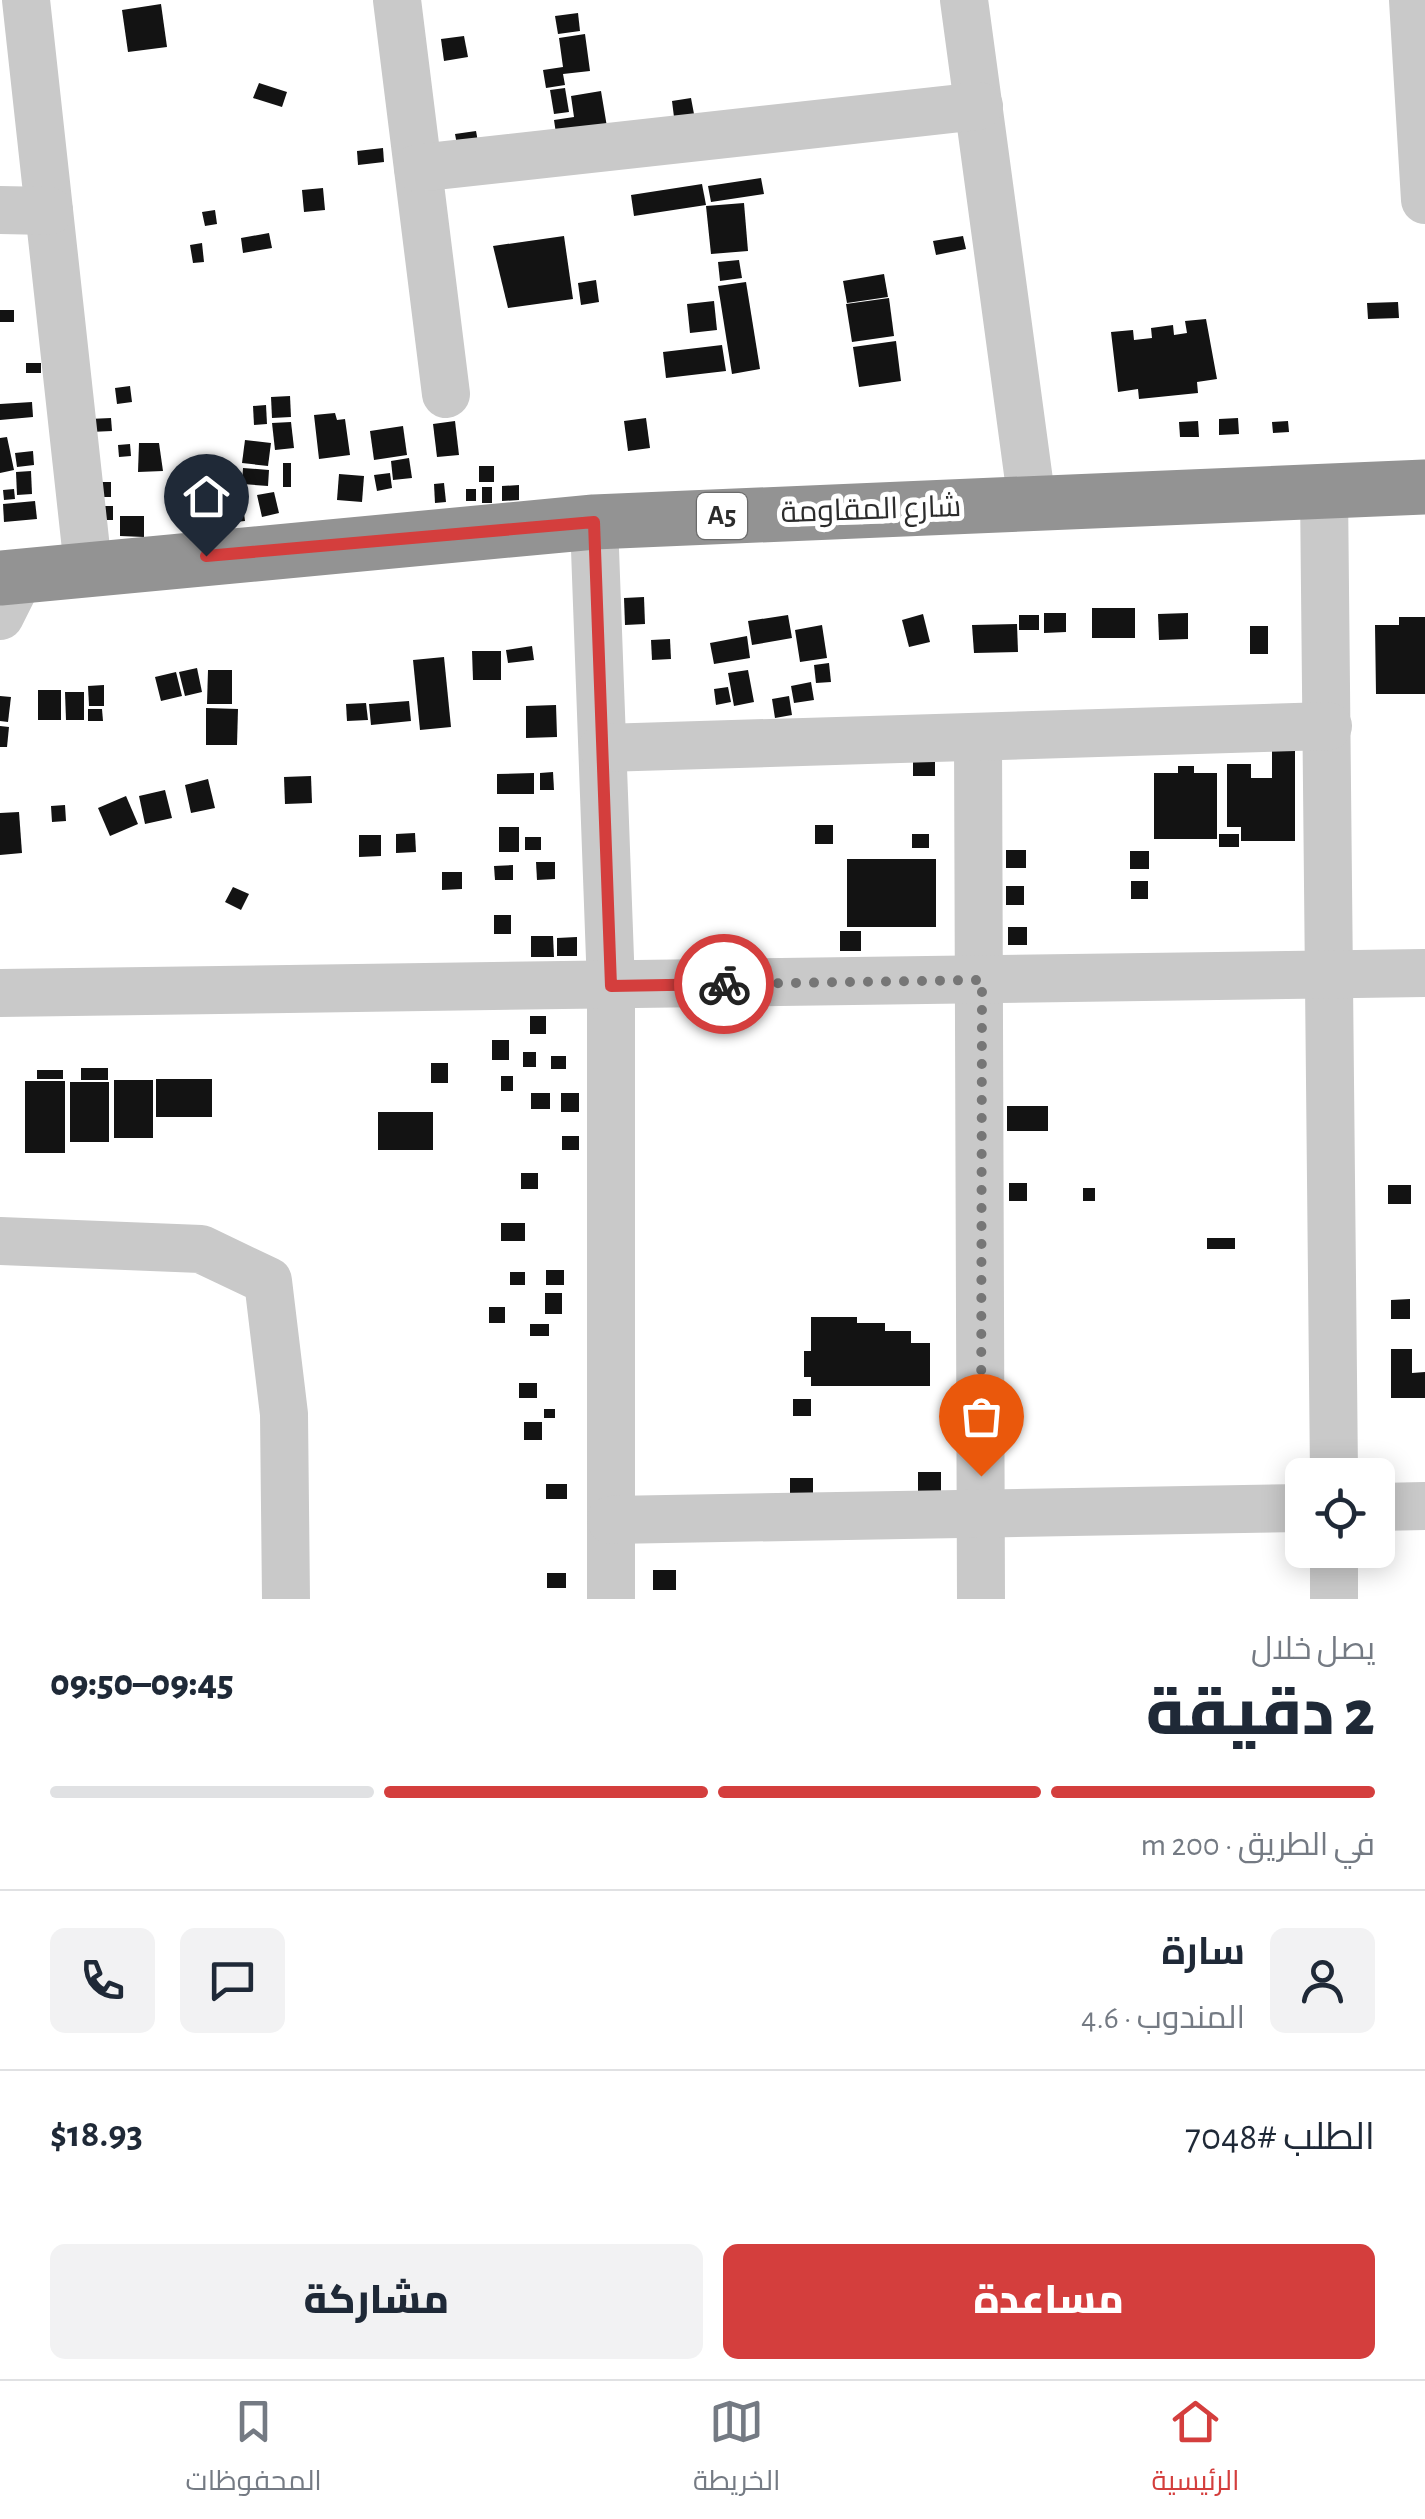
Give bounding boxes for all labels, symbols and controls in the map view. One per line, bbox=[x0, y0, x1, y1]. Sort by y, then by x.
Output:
pin bbox=[164, 454, 249, 557]
icon: home bbox=[179, 469, 234, 524]
street label: شارع المقاومة bbox=[780, 492, 962, 532]
road number: A5 bbox=[697, 493, 747, 539]
courier bbox=[674, 934, 774, 1034]
icon: bike bbox=[697, 957, 752, 1012]
pin bbox=[939, 1374, 1024, 1477]
icon: bag bbox=[954, 1389, 1009, 1444]
map controls bbox=[1285, 1458, 1395, 1568]
button: locate bbox=[1285, 1458, 1395, 1568]
text: يصل خلال bbox=[1251, 1633, 1375, 1665]
text: 09:45–09:50 bbox=[50, 1665, 234, 1703]
text: 2 دقيقة bbox=[1146, 1682, 1375, 1747]
text: في الطريق · 200 m bbox=[1141, 1829, 1375, 1861]
button: phone bbox=[50, 1928, 155, 2033]
button: chat bbox=[180, 1928, 285, 2033]
button: person bbox=[1270, 1928, 1375, 2033]
text: سارة bbox=[1162, 1934, 1245, 1972]
text: المندوب · 4.6 bbox=[1081, 2002, 1245, 2034]
text: $18.93 bbox=[50, 2116, 143, 2154]
text: الطلب #7048 bbox=[1185, 2119, 1375, 2157]
button: مشاركة bbox=[50, 2244, 703, 2359]
button: مساعدة bbox=[723, 2244, 1375, 2359]
tab: المحفوظات bbox=[186, 2394, 322, 2506]
tab: الخريطة bbox=[693, 2394, 780, 2506]
tab: الرئيسية bbox=[1152, 2394, 1239, 2506]

